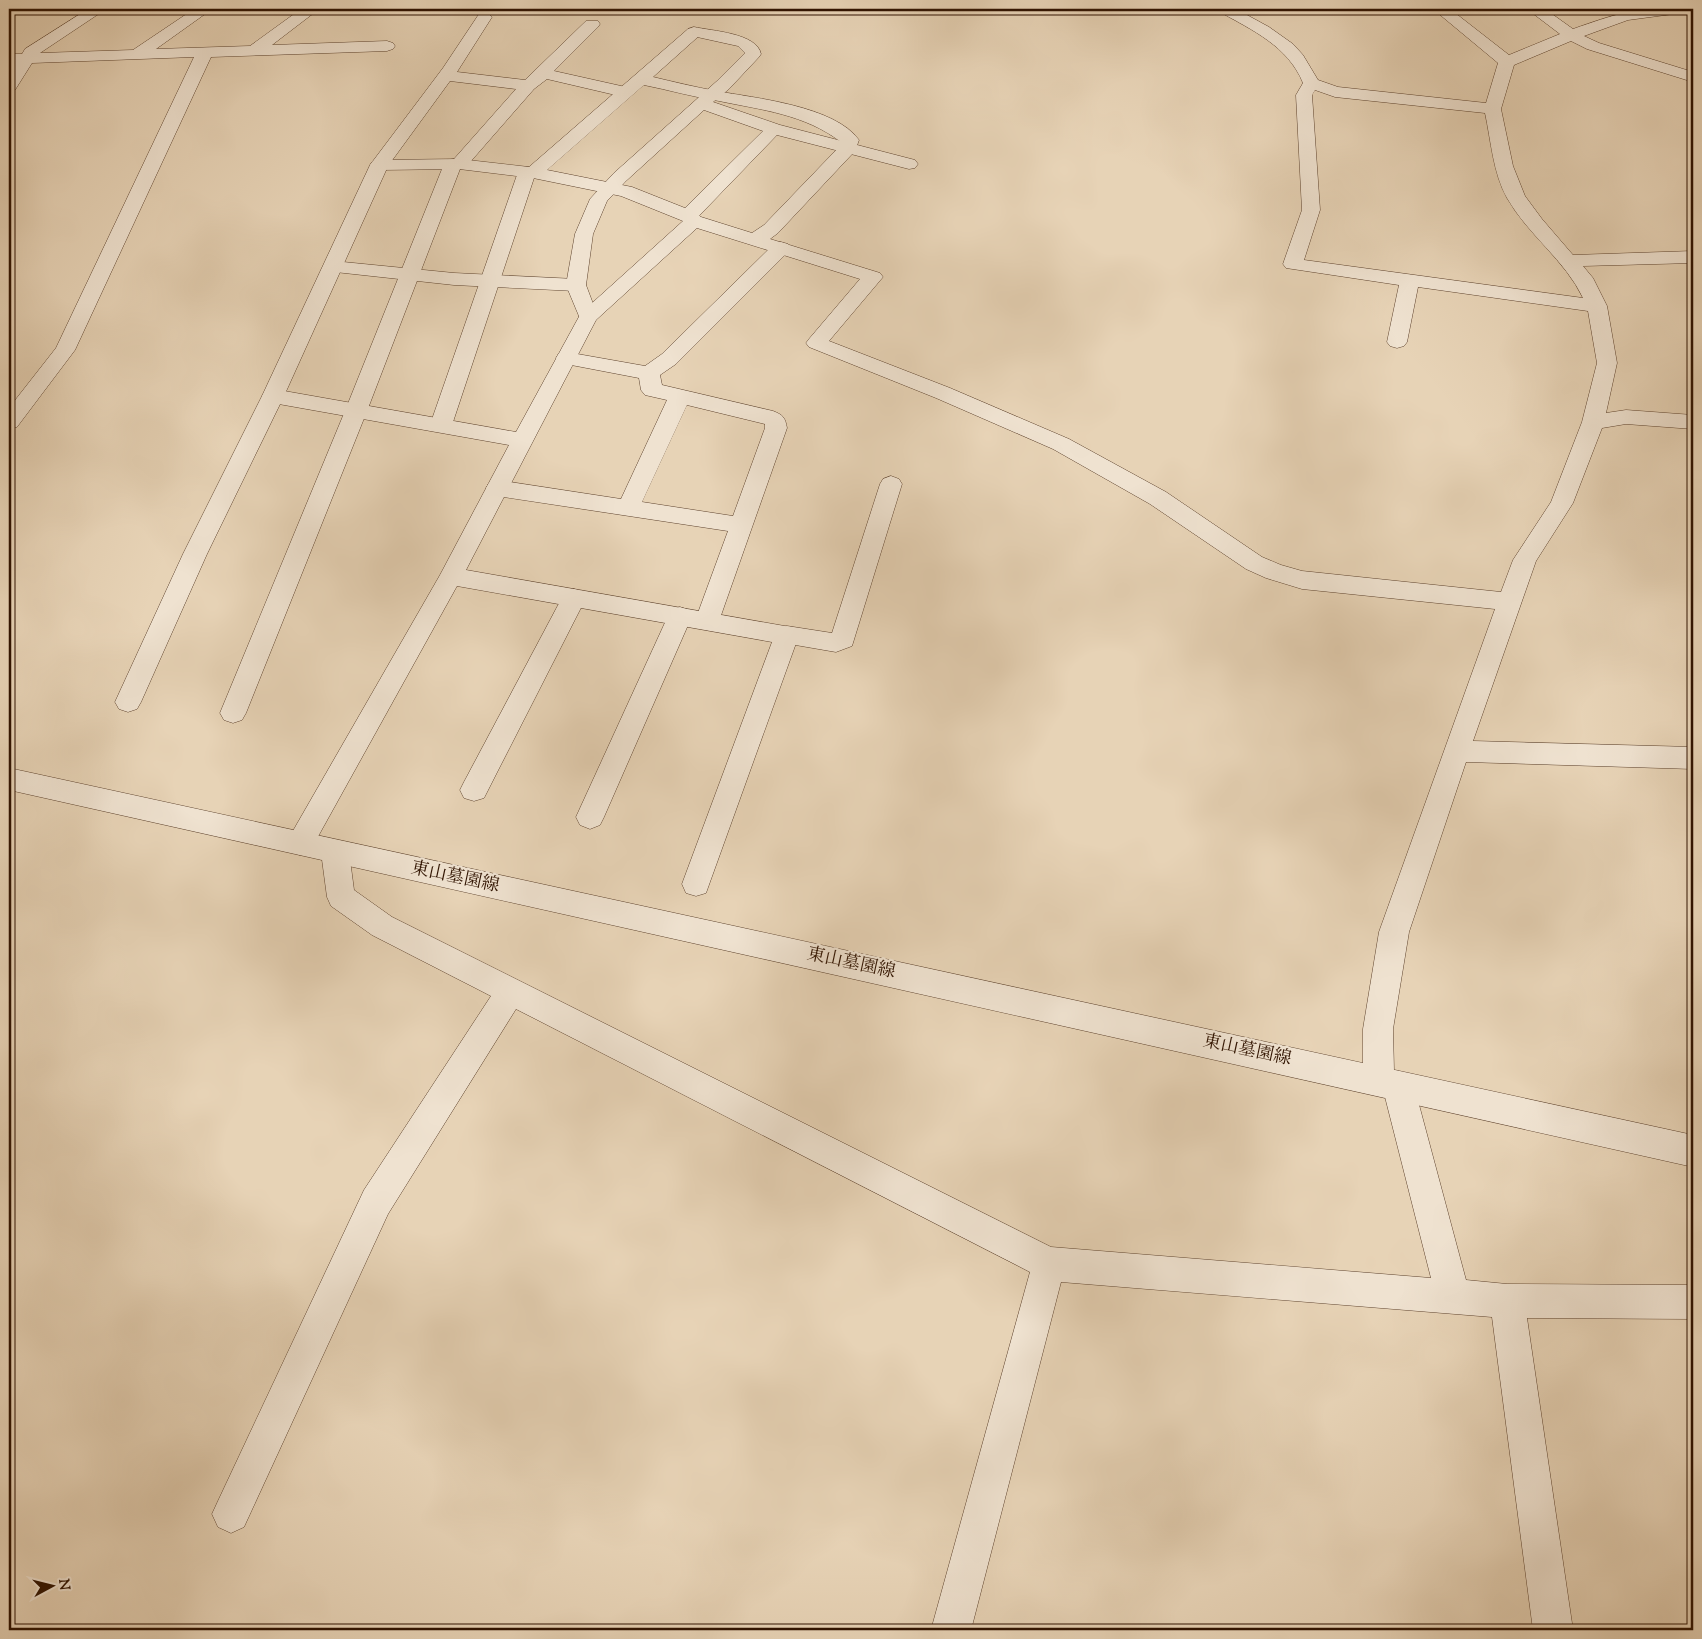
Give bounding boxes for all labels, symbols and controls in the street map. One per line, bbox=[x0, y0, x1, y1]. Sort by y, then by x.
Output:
street label: 東山墓園線 bbox=[408, 856, 502, 900]
street label: 東山墓園線 bbox=[804, 942, 898, 986]
street label: 東山墓園線 bbox=[1200, 1029, 1294, 1073]
north arrow bbox=[28, 1562, 78, 1612]
text: N bbox=[52, 1578, 74, 1591]

